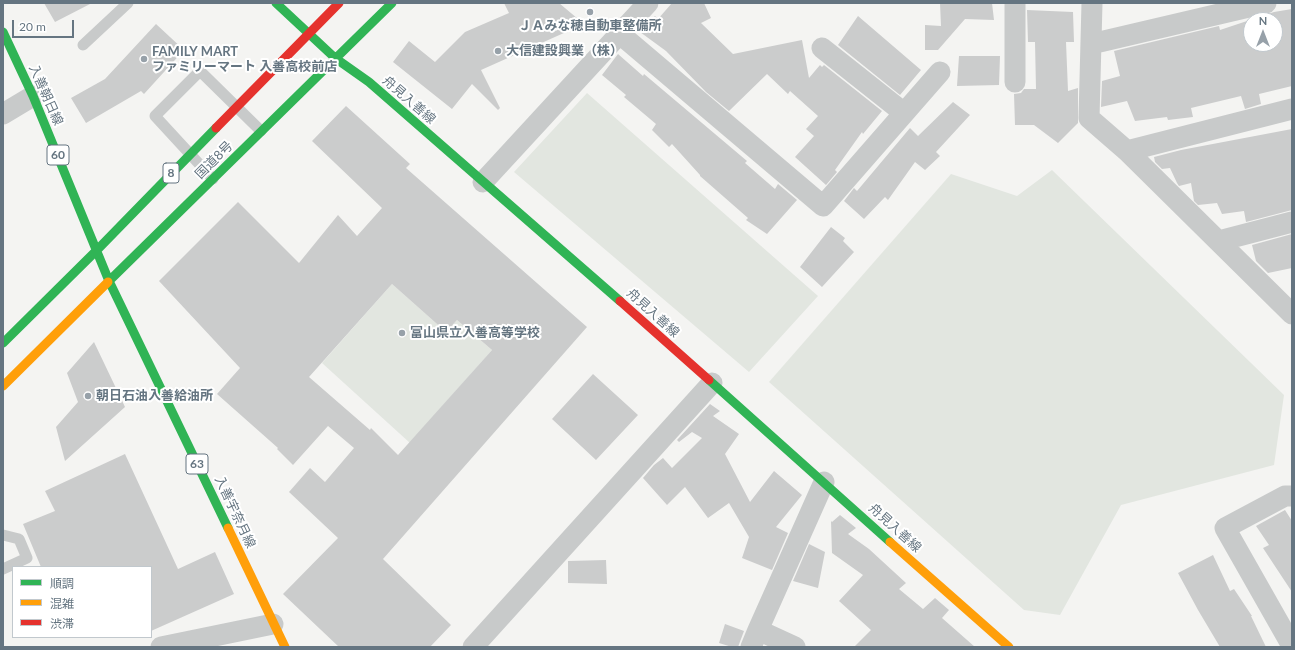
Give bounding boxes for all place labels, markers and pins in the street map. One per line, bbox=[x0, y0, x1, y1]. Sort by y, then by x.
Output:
marker: ＪＡみな穂自動車整備所 bbox=[585, 7, 595, 17]
place label: ＪＡみな穂自動車整備所 bbox=[519, 18, 661, 34]
place label: 大信建設興業（株） bbox=[506, 43, 623, 59]
place label: FAMILY MART ファミリーマート 入善高校前店 bbox=[152, 44, 337, 75]
marker: 大信建設興業（株） bbox=[493, 46, 503, 56]
marker: FAMILY MART ファミリーマート 入善高校前店 bbox=[139, 54, 149, 64]
place label: 富山県立入善高等学校 bbox=[410, 325, 540, 341]
marker: 富山県立入善高等学校 bbox=[397, 328, 407, 338]
place label: 朝日石油入善給油所 bbox=[96, 388, 213, 404]
marker: 朝日石油入善給油所 bbox=[83, 391, 93, 401]

